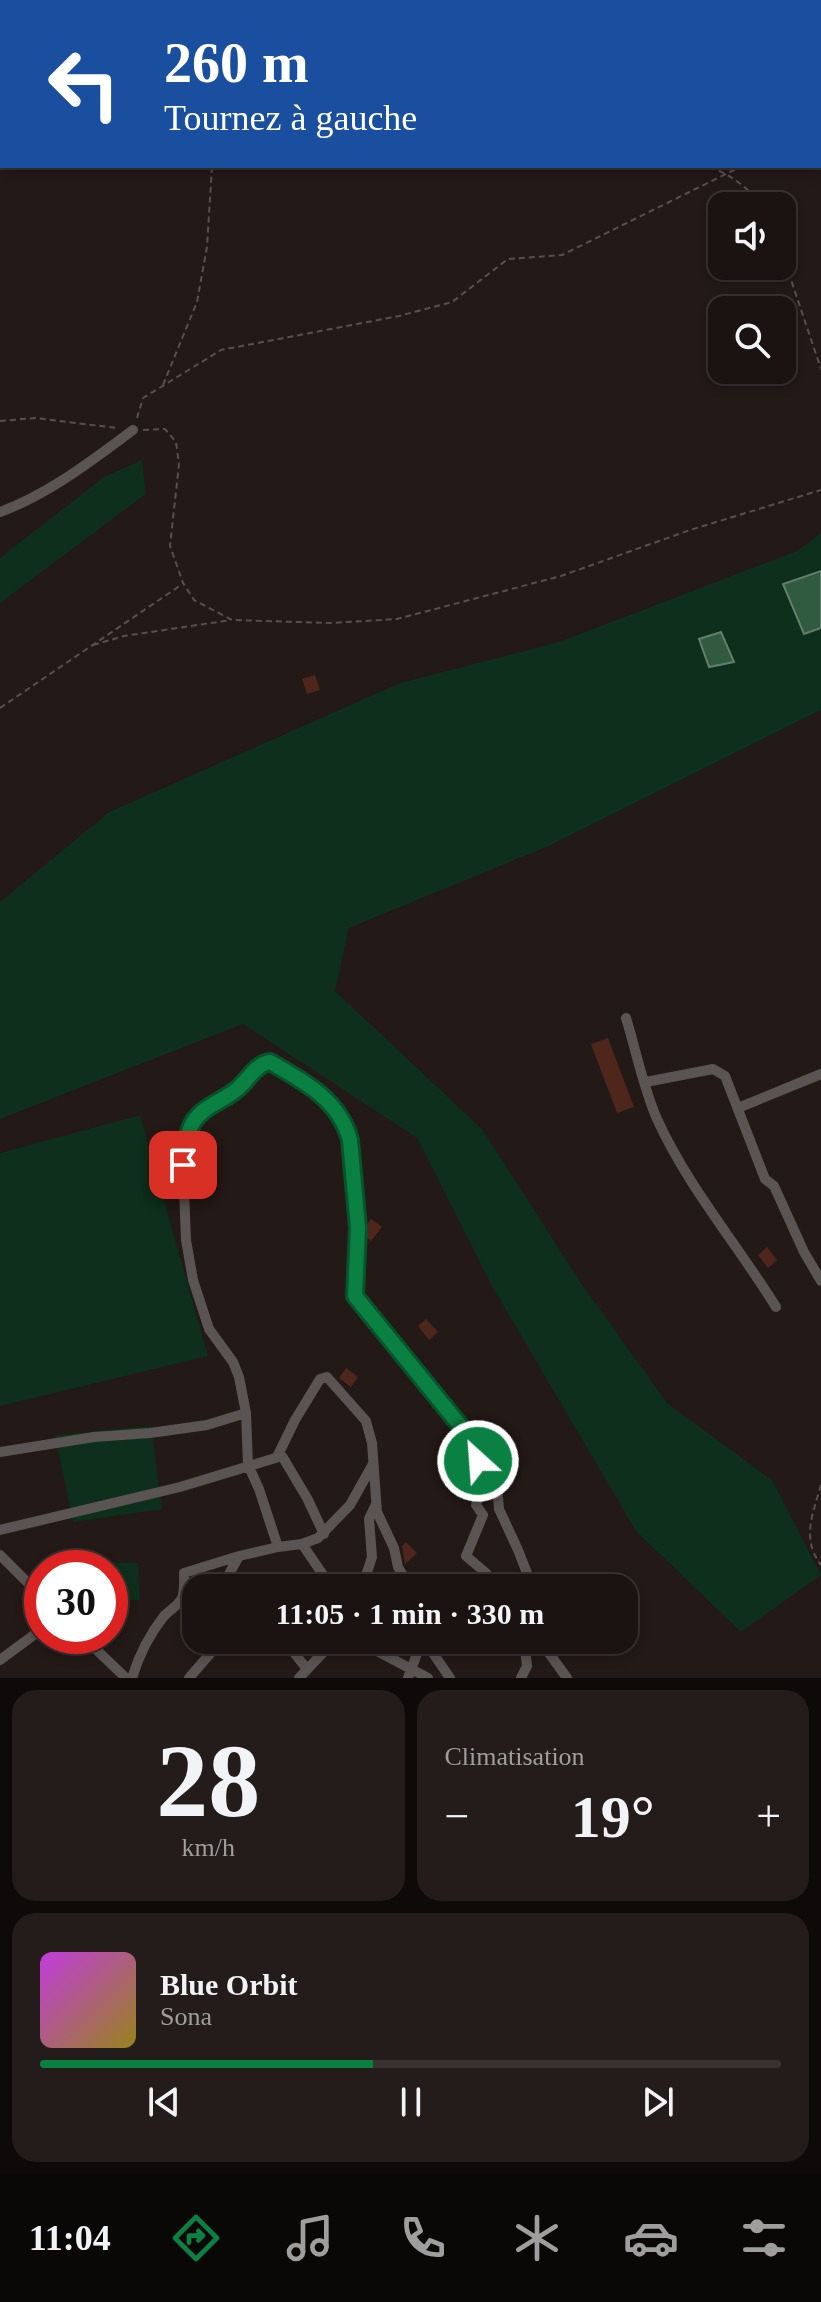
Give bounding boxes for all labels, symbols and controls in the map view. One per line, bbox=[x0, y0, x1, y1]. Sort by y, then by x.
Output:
icon: left bbox=[32, 32, 136, 136]
text: 260 m bbox=[164, 32, 309, 94]
text: Tournez à gauche bbox=[164, 98, 417, 138]
map controls bbox=[708, 192, 796, 384]
button: sound bbox=[708, 192, 796, 280]
button: search bbox=[708, 296, 796, 384]
pin bbox=[149, 1131, 217, 1199]
icon: arrive bbox=[161, 1143, 205, 1187]
position arrow bbox=[436, 1419, 520, 1503]
speed limit sign: 30 bbox=[24, 1550, 128, 1654]
text: 11:05 · 1 min · 330 m bbox=[276, 1597, 544, 1630]
text: 28 bbox=[156, 1723, 260, 1838]
text: Climatisation bbox=[445, 1742, 585, 1771]
text: 19° bbox=[571, 1784, 655, 1850]
text: − bbox=[445, 1792, 469, 1841]
text: + bbox=[756, 1792, 781, 1841]
text: km/h bbox=[182, 1833, 235, 1862]
text: Blue Orbit bbox=[160, 1968, 298, 2001]
text: Sona bbox=[160, 2002, 212, 2031]
icon: previous bbox=[142, 2080, 186, 2124]
icon: pause bbox=[389, 2080, 433, 2124]
icon: next bbox=[636, 2080, 680, 2124]
icon: directions bbox=[168, 2210, 224, 2266]
icon: music bbox=[282, 2210, 338, 2266]
icon: phone bbox=[395, 2210, 451, 2266]
icon: climate bbox=[509, 2210, 565, 2266]
icon: car bbox=[623, 2210, 679, 2266]
icon: filters bbox=[736, 2210, 792, 2266]
text: 11:04 bbox=[29, 2218, 111, 2258]

